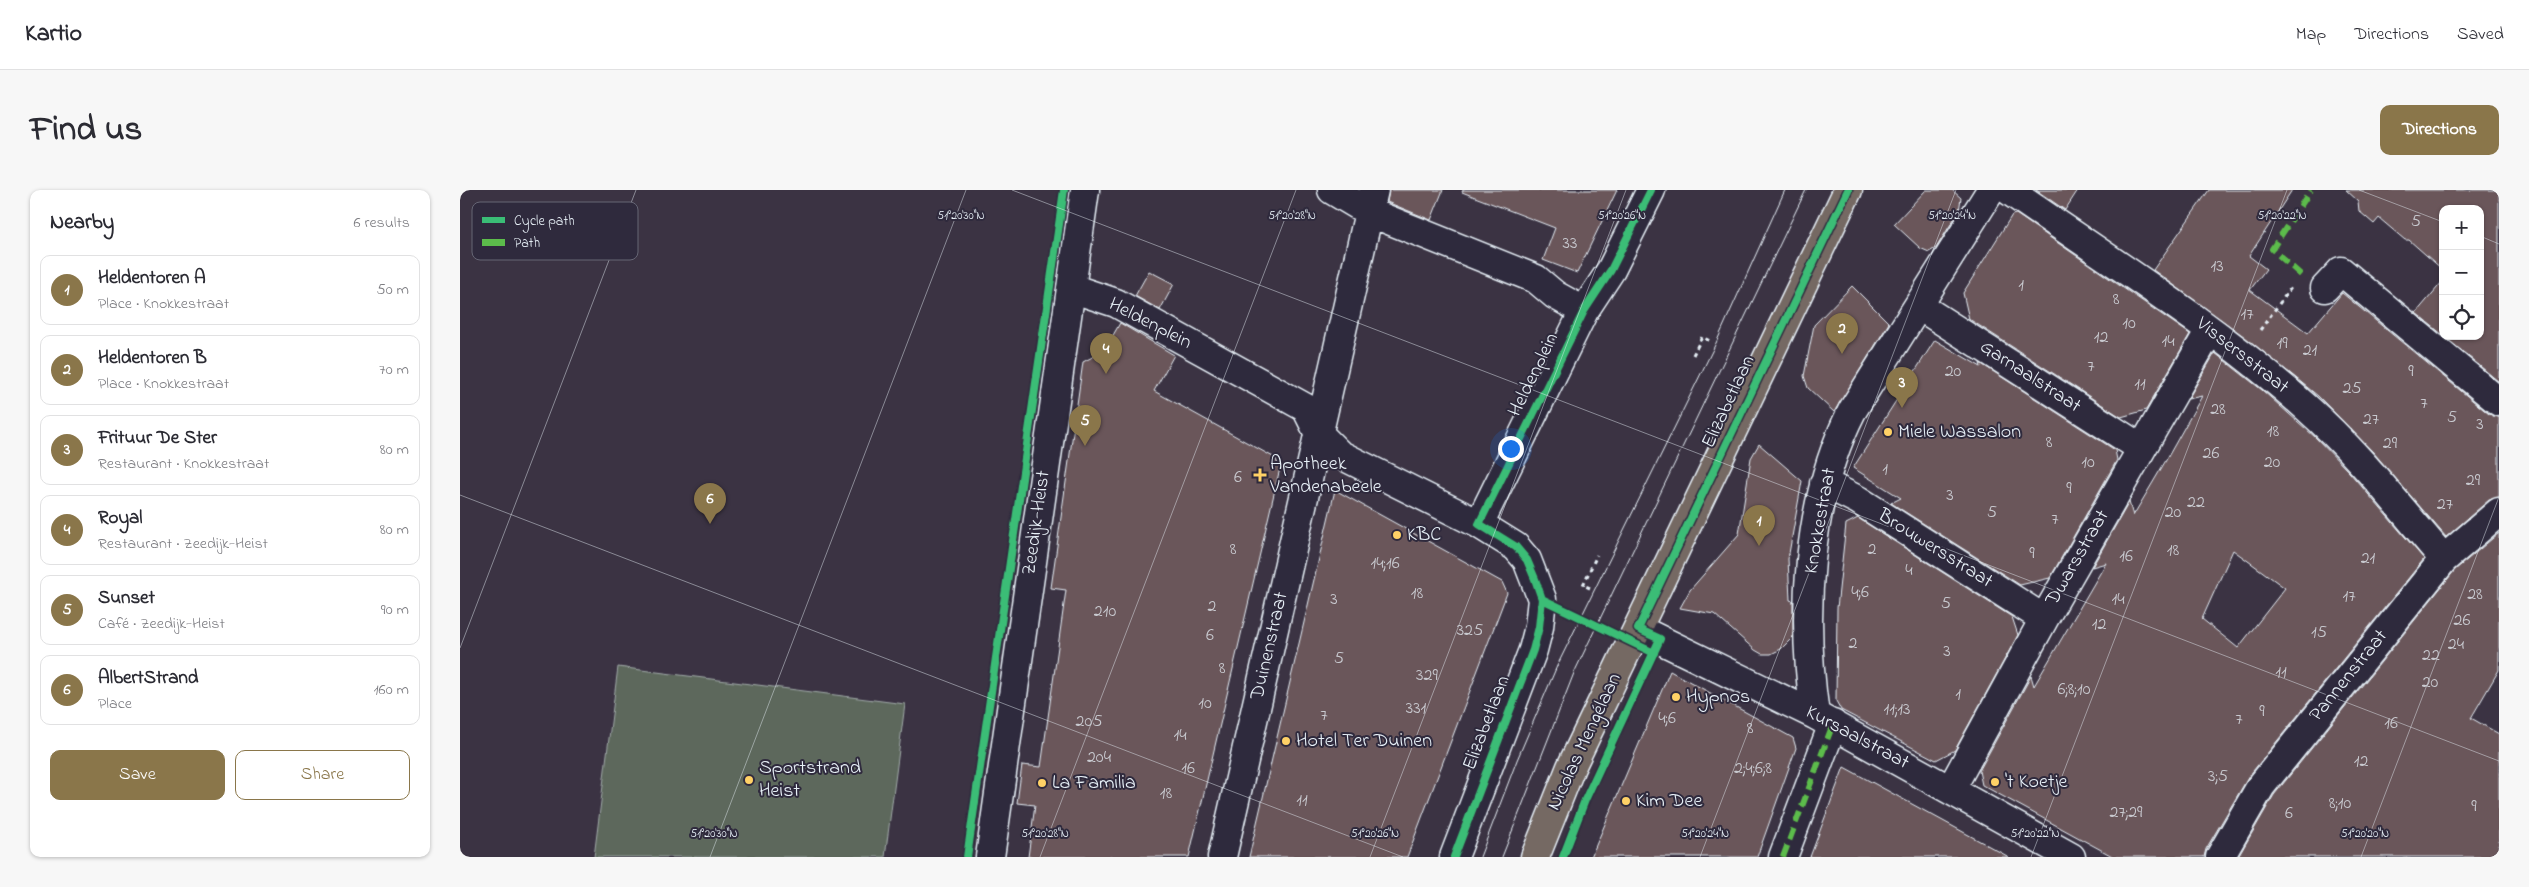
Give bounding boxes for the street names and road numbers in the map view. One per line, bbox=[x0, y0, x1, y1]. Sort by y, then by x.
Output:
street label: Heldenplein bbox=[1103, 291, 1197, 357]
street label: Vissersstraat bbox=[2189, 310, 2295, 402]
street label: Heldenplein bbox=[1501, 328, 1567, 422]
street label: Garnaalstraat bbox=[1974, 333, 2087, 421]
street label: Elizabetlaan bbox=[1695, 351, 1763, 453]
street label: Knokkestraat bbox=[1797, 465, 1845, 576]
street label: Zeedijk-Heist bbox=[1015, 468, 1059, 577]
street label: Brouwersstraat bbox=[1871, 501, 1999, 596]
street label: Dwarsstraat bbox=[2038, 504, 2117, 612]
street label: Duinenstraat bbox=[1243, 589, 1297, 704]
street label: Pannenstraat bbox=[2303, 623, 2395, 728]
street label: Nicolas Mengélaan bbox=[1540, 668, 1631, 816]
street label: Elizabetlaan bbox=[1456, 671, 1518, 775]
street label: Kursaalstraat bbox=[1800, 698, 1914, 778]

